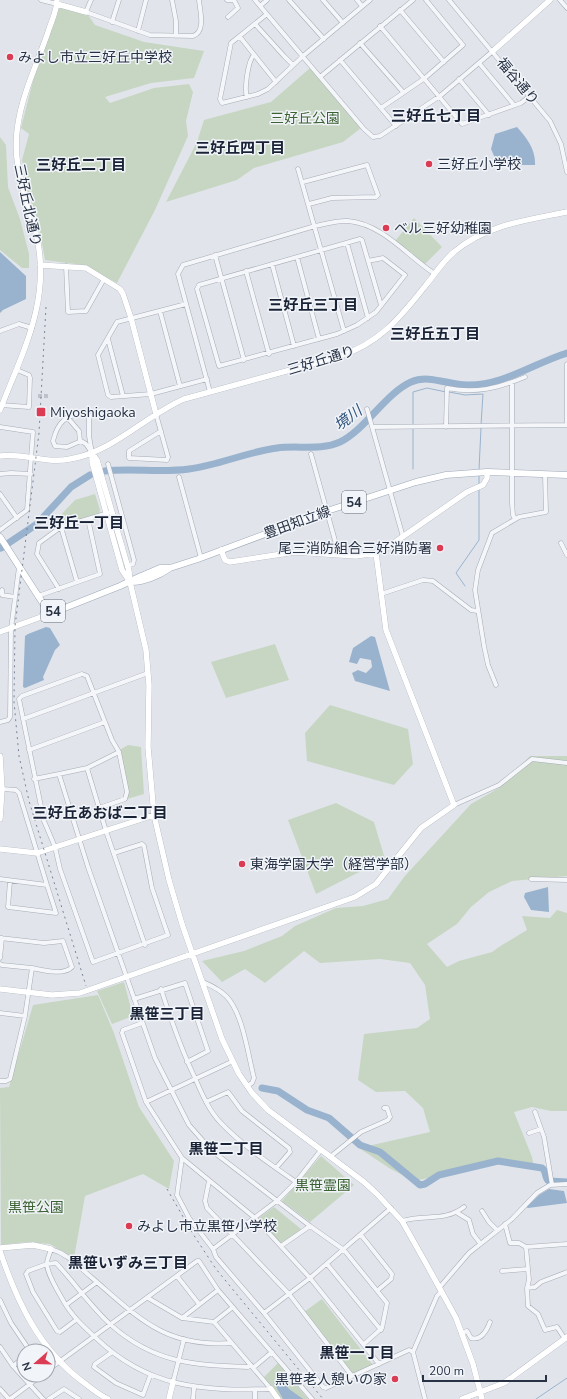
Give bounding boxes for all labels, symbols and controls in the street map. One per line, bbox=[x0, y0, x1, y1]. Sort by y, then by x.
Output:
place label: みよし市立三好丘中学校 bbox=[18, 48, 172, 67]
marker: みよし市立三好丘中学校 bbox=[5, 52, 15, 62]
street label: 福谷通り bbox=[492, 54, 543, 109]
district label: 三好丘七丁目 bbox=[391, 106, 481, 126]
park label: 三好丘公園 bbox=[270, 109, 340, 128]
district label: 三好丘四丁目 bbox=[195, 138, 285, 158]
district label: 三好丘二丁目 bbox=[36, 155, 126, 175]
place label: 三好丘小学校 bbox=[437, 155, 521, 174]
marker: 三好丘小学校 bbox=[424, 159, 434, 169]
street label: 三好丘北通り bbox=[9, 162, 46, 248]
place label: ベル三好幼稚園 bbox=[394, 219, 492, 238]
marker: ベル三好幼稚園 bbox=[381, 223, 391, 233]
district label: 三好丘三丁目 bbox=[268, 295, 358, 315]
district label: 三好丘五丁目 bbox=[390, 324, 480, 344]
street label: 三好丘通り bbox=[285, 341, 357, 380]
water label: 境川 bbox=[330, 400, 368, 435]
place label: Miyoshigaoka bbox=[50, 403, 136, 422]
marker: Miyoshigaoka bbox=[35, 406, 47, 418]
road number: 54 bbox=[342, 491, 366, 513]
street label: 豊田知立線 bbox=[261, 502, 333, 543]
district label: 三好丘一丁目 bbox=[34, 513, 124, 533]
place label: 尾三消防組合三好消防署 bbox=[278, 539, 432, 558]
marker: 尾三消防組合三好消防署 bbox=[435, 543, 445, 553]
road number: 54 bbox=[41, 600, 65, 622]
district label: 三好丘あおば二丁目 bbox=[32, 803, 168, 823]
place label: 東海学園大学（経営学部） bbox=[250, 855, 418, 874]
marker: 東海学園大学（経営学部） bbox=[237, 859, 247, 869]
district label: 黒笹三丁目 bbox=[129, 1004, 205, 1024]
district label: 黒笹二丁目 bbox=[188, 1139, 264, 1159]
park label: 黒笹霊園 bbox=[295, 1176, 351, 1195]
park label: 黒笹公園 bbox=[8, 1198, 64, 1217]
place label: みよし市立黒笹小学校 bbox=[137, 1217, 277, 1236]
marker: みよし市立黒笹小学校 bbox=[124, 1221, 134, 1231]
district label: 黒笹いずみ三丁目 bbox=[68, 1253, 188, 1273]
north arrow bbox=[16, 1343, 56, 1383]
district label: 黒笹一丁目 bbox=[319, 1343, 395, 1363]
scale bar bbox=[423, 1357, 546, 1383]
text: N bbox=[19, 1360, 36, 1373]
text: 200 m bbox=[429, 1363, 464, 1379]
place label: 黒笹老人憩いの家 bbox=[275, 1370, 387, 1389]
marker: 黒笹老人憩いの家 bbox=[390, 1374, 400, 1384]

